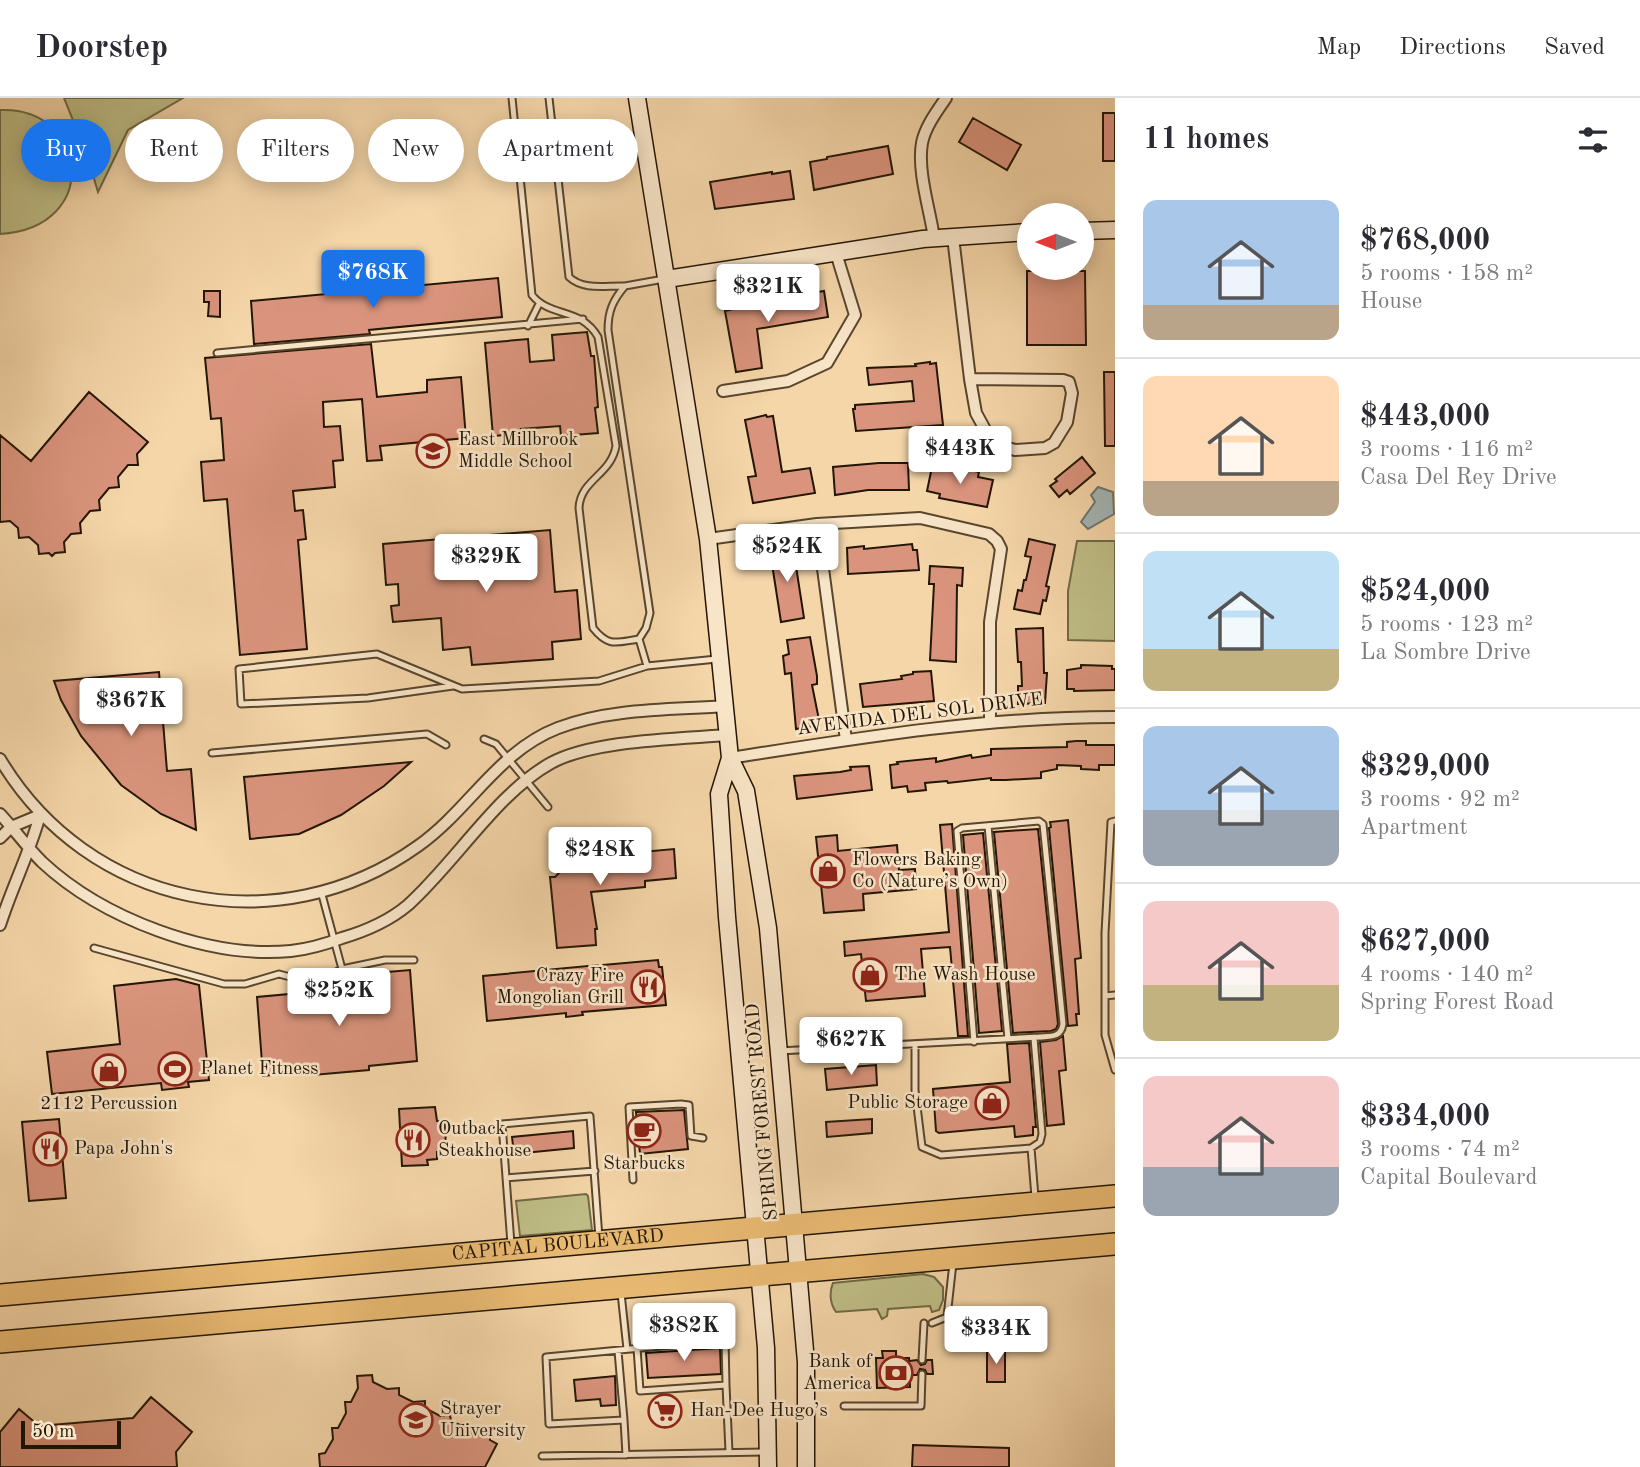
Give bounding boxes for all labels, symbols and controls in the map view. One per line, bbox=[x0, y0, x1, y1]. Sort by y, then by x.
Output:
text: Doorstep bbox=[35, 32, 168, 65]
text: Map bbox=[1317, 36, 1361, 60]
text: Directions bbox=[1399, 36, 1506, 60]
text: Saved bbox=[1544, 36, 1605, 60]
chip: Buy bbox=[21, 119, 111, 182]
chip: Rent bbox=[125, 119, 223, 182]
chip: Filters bbox=[237, 119, 354, 182]
chip: New bbox=[368, 119, 464, 182]
chip: Apartment bbox=[478, 119, 638, 182]
icon: filters bbox=[1574, 121, 1612, 159]
text: 11 homes bbox=[1143, 125, 1269, 155]
north arrow bbox=[1017, 203, 1094, 280]
map controls bbox=[1017, 203, 1094, 280]
text: $768,000 bbox=[1360, 226, 1490, 256]
icon: home bbox=[1199, 228, 1283, 312]
pin: $768K bbox=[324, 250, 422, 310]
text: $768K bbox=[337, 261, 409, 284]
text: 5 rooms · 158 m² bbox=[1360, 262, 1533, 285]
pin: $321K bbox=[719, 264, 817, 324]
text: $321K bbox=[732, 275, 804, 298]
text: House bbox=[1360, 290, 1422, 313]
text: $443,000 bbox=[1360, 402, 1490, 432]
icon: home bbox=[1199, 404, 1283, 488]
pin: $443K bbox=[911, 426, 1009, 486]
place label: East Millbrook Middle School bbox=[458, 431, 578, 472]
school or university icon: East Millbrook Middle School bbox=[414, 432, 452, 470]
text: $443K bbox=[924, 437, 996, 460]
text: 3 rooms · 116 m² bbox=[1360, 438, 1533, 461]
text: Casa Del Rey Drive bbox=[1360, 466, 1557, 489]
pin: $524K bbox=[738, 524, 836, 584]
pin: $329K bbox=[437, 534, 535, 594]
text: $524K bbox=[751, 535, 823, 558]
text: $329K bbox=[450, 545, 522, 568]
text: $524,000 bbox=[1360, 577, 1490, 607]
icon: home bbox=[1199, 579, 1283, 663]
text: 5 rooms · 123 m² bbox=[1360, 613, 1533, 636]
text: La Sombre Drive bbox=[1360, 641, 1531, 664]
pin: $367K bbox=[82, 678, 180, 738]
text: $367K bbox=[95, 689, 167, 712]
street label: AVENIDA DEL SOL DRIVE bbox=[796, 690, 1044, 740]
text: $329,000 bbox=[1360, 752, 1490, 782]
icon: home bbox=[1199, 754, 1283, 838]
text: 3 rooms · 92 m² bbox=[1360, 788, 1520, 811]
text: Apartment bbox=[1360, 816, 1468, 839]
pin: $248K bbox=[551, 828, 649, 887]
text: $248K bbox=[564, 838, 636, 861]
place label: Flowers Baking Co (Nature’s Own) bbox=[852, 851, 1008, 892]
shop icon: Flowers Baking Co (Nature’s Own) bbox=[809, 852, 847, 890]
text: $627,000 bbox=[1360, 927, 1490, 957]
icon: home bbox=[1199, 929, 1283, 1013]
shop icon: The Wash House bbox=[851, 956, 889, 994]
text: 4 rooms · 140 m² bbox=[1360, 963, 1533, 986]
place label: The Wash House bbox=[894, 966, 1036, 985]
place label: Crazy Fire Mongolian Grill bbox=[497, 967, 624, 1008]
pin: $252K bbox=[290, 968, 388, 1028]
restaurant icon: Crazy Fire Mongolian Grill bbox=[629, 968, 667, 1006]
text: $252K bbox=[303, 979, 375, 1002]
text: Spring Forest Road bbox=[1360, 991, 1554, 1014]
street label: SPRING FOREST ROAD bbox=[744, 1003, 782, 1221]
pin: $627K bbox=[802, 1018, 900, 1077]
text: $627K bbox=[815, 1028, 887, 1051]
sports icon: Planet Fitness bbox=[156, 1050, 194, 1088]
shop icon: 2112 Percussion bbox=[90, 1052, 128, 1090]
place label: Planet Fitness bbox=[200, 1060, 319, 1079]
shop icon: Public Storage bbox=[973, 1084, 1011, 1122]
place label: Public Storage bbox=[847, 1094, 968, 1113]
place label: 2112 Percussion bbox=[40, 1095, 178, 1114]
text: $334,000 bbox=[1360, 1102, 1490, 1132]
icon: home bbox=[1199, 1104, 1283, 1188]
cafe icon: Starbucks bbox=[625, 1112, 663, 1150]
place label: Outback Steakhouse bbox=[438, 1120, 531, 1161]
restaurant icon: Outback Steakhouse bbox=[394, 1121, 432, 1159]
restaurant icon: Papa John's bbox=[31, 1130, 69, 1168]
text: 3 rooms · 74 m² bbox=[1360, 1138, 1520, 1161]
place label: Papa John's bbox=[74, 1140, 173, 1159]
place label: Starbucks bbox=[603, 1155, 685, 1174]
text: Capital Boulevard bbox=[1360, 1166, 1538, 1189]
street label: CAPITAL BOULEVARD bbox=[451, 1227, 665, 1264]
pin: $382K bbox=[635, 1304, 733, 1363]
pin: $334K bbox=[947, 1306, 1045, 1366]
text: $382K bbox=[648, 1314, 720, 1337]
text: $334K bbox=[960, 1317, 1032, 1340]
place label: Bank of America bbox=[803, 1353, 873, 1394]
bank icon: Bank of America bbox=[877, 1354, 915, 1392]
supermarket icon: Han-Dee Hugo’s bbox=[646, 1392, 684, 1430]
place label: Strayer University bbox=[440, 1400, 526, 1441]
school or university icon: Strayer University bbox=[397, 1401, 435, 1439]
place label: Han-Dee Hugo’s bbox=[690, 1402, 828, 1421]
scale bar bbox=[21, 1418, 121, 1450]
text: 50 m bbox=[32, 1423, 74, 1442]

